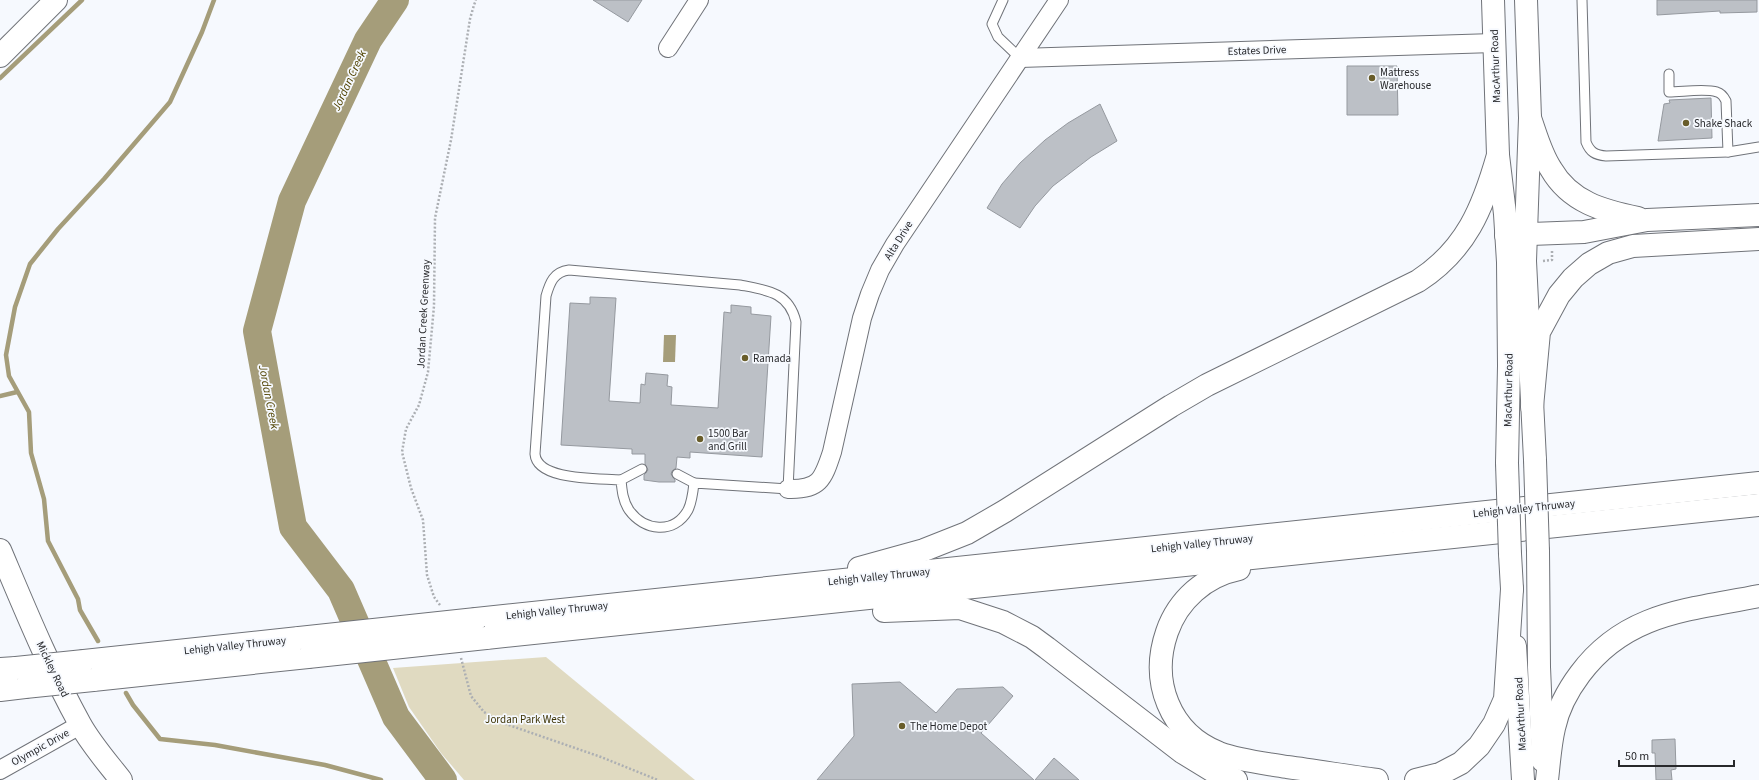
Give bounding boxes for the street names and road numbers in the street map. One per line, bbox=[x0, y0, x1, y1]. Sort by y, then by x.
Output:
street label: MacArthur Road bbox=[1487, 29, 1504, 103]
street label: Estates Drive bbox=[1227, 42, 1287, 59]
street label: Alta Drive bbox=[880, 217, 917, 263]
street label: Jordan Creek Greenway bbox=[413, 259, 434, 369]
street label: MacArthur Road bbox=[1500, 353, 1517, 427]
street label: Lehigh Valley Thruway bbox=[1472, 496, 1576, 521]
street label: Lehigh Valley Thruway bbox=[1150, 531, 1254, 556]
street label: Lehigh Valley Thruway bbox=[827, 564, 931, 589]
street label: Lehigh Valley Thruway bbox=[505, 598, 609, 623]
street label: Lehigh Valley Thruway bbox=[183, 633, 287, 658]
street label: Mickley Road bbox=[33, 639, 73, 700]
street label: MacArthur Road bbox=[1511, 677, 1530, 751]
street label: Olympic Drive bbox=[9, 725, 72, 770]

